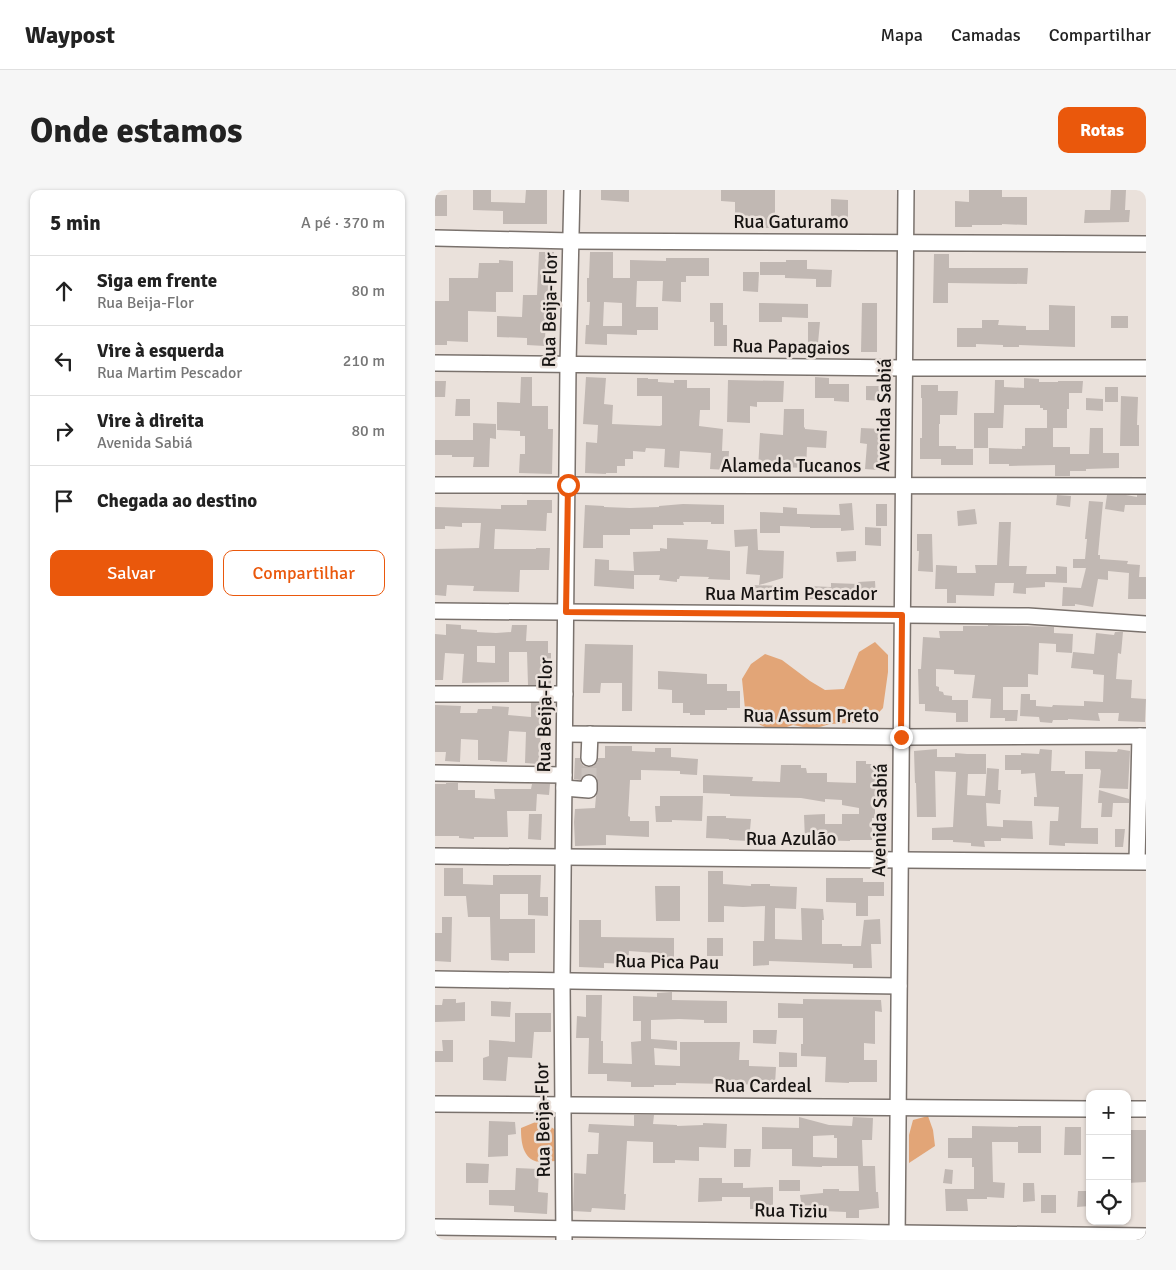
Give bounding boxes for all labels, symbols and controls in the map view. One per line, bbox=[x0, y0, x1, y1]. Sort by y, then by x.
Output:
text: Waypost bbox=[25, 20, 115, 50]
text: Mapa bbox=[881, 24, 923, 46]
text: Camadas bbox=[951, 24, 1021, 46]
text: Compartilhar bbox=[1049, 24, 1151, 46]
button: Rotas bbox=[1058, 107, 1146, 153]
text: Onde estamos bbox=[30, 109, 242, 152]
text: 5 min bbox=[50, 210, 101, 236]
street label: Rua Gaturamo bbox=[733, 210, 849, 234]
text: A pé · 370 m bbox=[301, 213, 385, 233]
street label: Rua Beija-Flor bbox=[537, 252, 563, 368]
text: Siga em frente bbox=[97, 269, 217, 293]
icon: ahead bbox=[50, 277, 78, 305]
text: 80 m bbox=[351, 281, 385, 301]
text: Rua Beija-Flor bbox=[97, 293, 194, 313]
street label: Rua Papagaios bbox=[732, 334, 850, 360]
text: Vire à esquerda bbox=[97, 339, 224, 363]
icon: left bbox=[50, 347, 78, 375]
text: 210 m bbox=[343, 351, 385, 371]
street label: Avenida Sabiá bbox=[871, 358, 897, 472]
text: Rua Martim Pescador bbox=[97, 363, 242, 383]
text: Vire à direita bbox=[97, 409, 204, 433]
icon: right bbox=[50, 417, 78, 445]
text: 80 m bbox=[351, 421, 385, 441]
text: Avenida Sabiá bbox=[97, 433, 193, 453]
street label: Alameda Tucanos bbox=[721, 454, 861, 478]
route start bbox=[557, 474, 580, 497]
icon: arrive bbox=[50, 487, 78, 515]
text: Chegada ao destino bbox=[97, 489, 257, 513]
button: Salvar bbox=[50, 550, 213, 596]
button: Compartilhar bbox=[223, 550, 385, 596]
street label: Rua Martim Pescador bbox=[705, 582, 877, 606]
street label: Rua Beija-Flor bbox=[532, 657, 558, 773]
street label: Rua Assum Preto bbox=[743, 704, 879, 728]
route end bbox=[890, 726, 913, 749]
street label: Avenida Sabiá bbox=[867, 763, 893, 877]
street label: Rua Azulão bbox=[746, 827, 836, 851]
street label: Rua Pica Pau bbox=[615, 949, 719, 975]
street label: Rua Beija-Flor bbox=[530, 1062, 556, 1178]
street label: Rua Cardeal bbox=[714, 1074, 812, 1098]
map controls bbox=[1086, 1090, 1131, 1225]
button: + bbox=[1086, 1090, 1131, 1135]
button: − bbox=[1086, 1135, 1131, 1180]
button: locate bbox=[1086, 1180, 1131, 1225]
street label: Rua Tiziu bbox=[754, 1198, 828, 1224]

